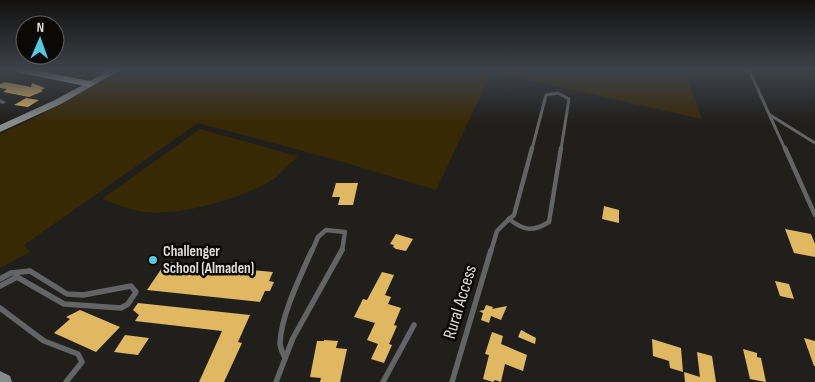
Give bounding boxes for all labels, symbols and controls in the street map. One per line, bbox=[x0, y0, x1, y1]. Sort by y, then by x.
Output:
north arrow bbox=[15, 15, 65, 65]
text: N bbox=[36, 19, 44, 36]
place label: Challenger School (Almaden) bbox=[163, 242, 254, 278]
marker: Challenger School (Almaden) bbox=[147, 254, 159, 266]
street label: Rural Access bbox=[439, 263, 481, 341]

